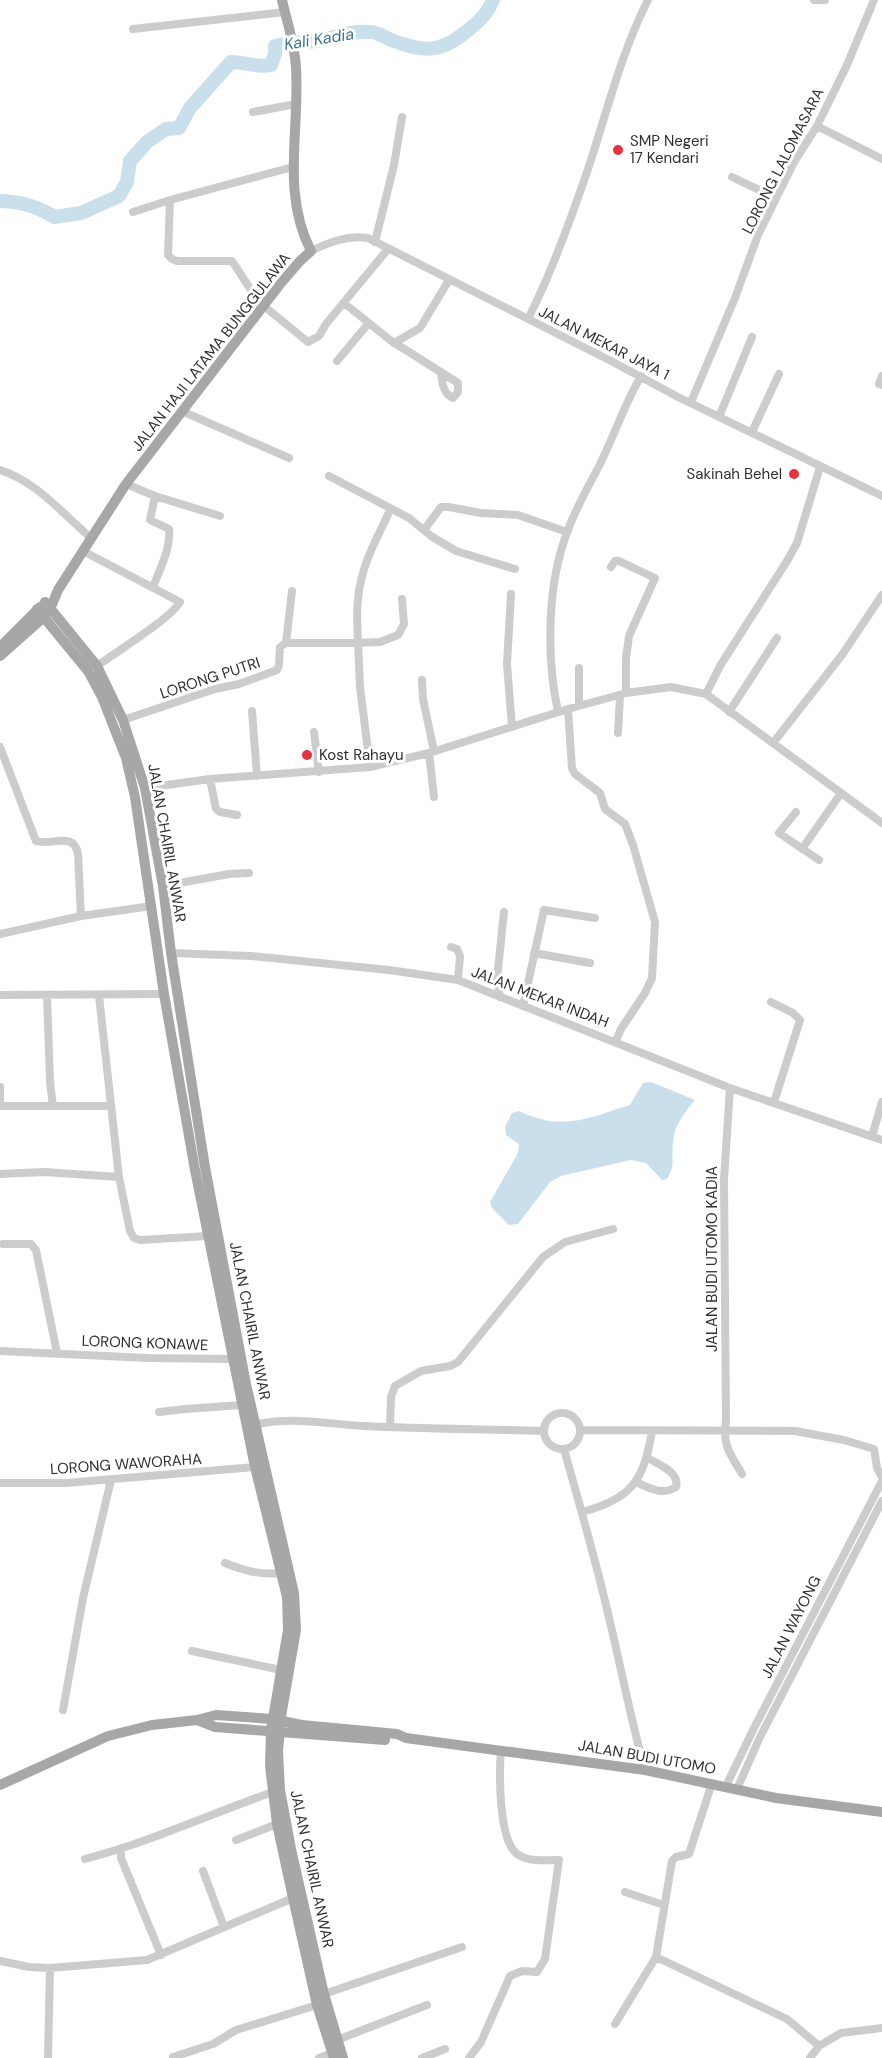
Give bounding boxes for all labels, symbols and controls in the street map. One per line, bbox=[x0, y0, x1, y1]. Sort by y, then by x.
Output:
water label: Kali Kadia bbox=[283, 23, 356, 55]
street label: LORONG LALOMASARA bbox=[737, 85, 829, 237]
place label: SMP Negeri 17 Kendari bbox=[630, 131, 709, 168]
marker: SMP Negeri 17 Kendari bbox=[611, 143, 625, 157]
street label: JALAN HAJI LATAMA BUNGGULAWA bbox=[127, 249, 295, 455]
street label: JALAN MEKAR JAYA 1 bbox=[535, 301, 673, 385]
place label: Sakinah Behel bbox=[687, 464, 782, 484]
marker: Sakinah Behel bbox=[787, 467, 801, 481]
street label: LORONG PUTRI bbox=[157, 652, 263, 704]
place label: Kost Rahayu bbox=[319, 745, 404, 765]
marker: Kost Rahayu bbox=[300, 748, 314, 762]
street label: JALAN CHAIRIL ANWAR bbox=[143, 762, 191, 924]
street label: JALAN MEKAR INDAH bbox=[468, 962, 612, 1032]
street label: JALAN BUDI UTOMO KADIA bbox=[702, 1166, 722, 1352]
street label: JALAN CHAIRIL ANWAR bbox=[225, 1240, 275, 1402]
street label: LORONG KONAWE bbox=[81, 1331, 209, 1355]
street label: LORONG WAWORAHA bbox=[50, 1449, 203, 1479]
street label: JALAN WAYONG bbox=[756, 1572, 826, 1682]
street label: JALAN BUDI UTOMO bbox=[577, 1735, 717, 1779]
street label: JALAN CHAIRIL ANWAR bbox=[286, 1788, 339, 1950]

